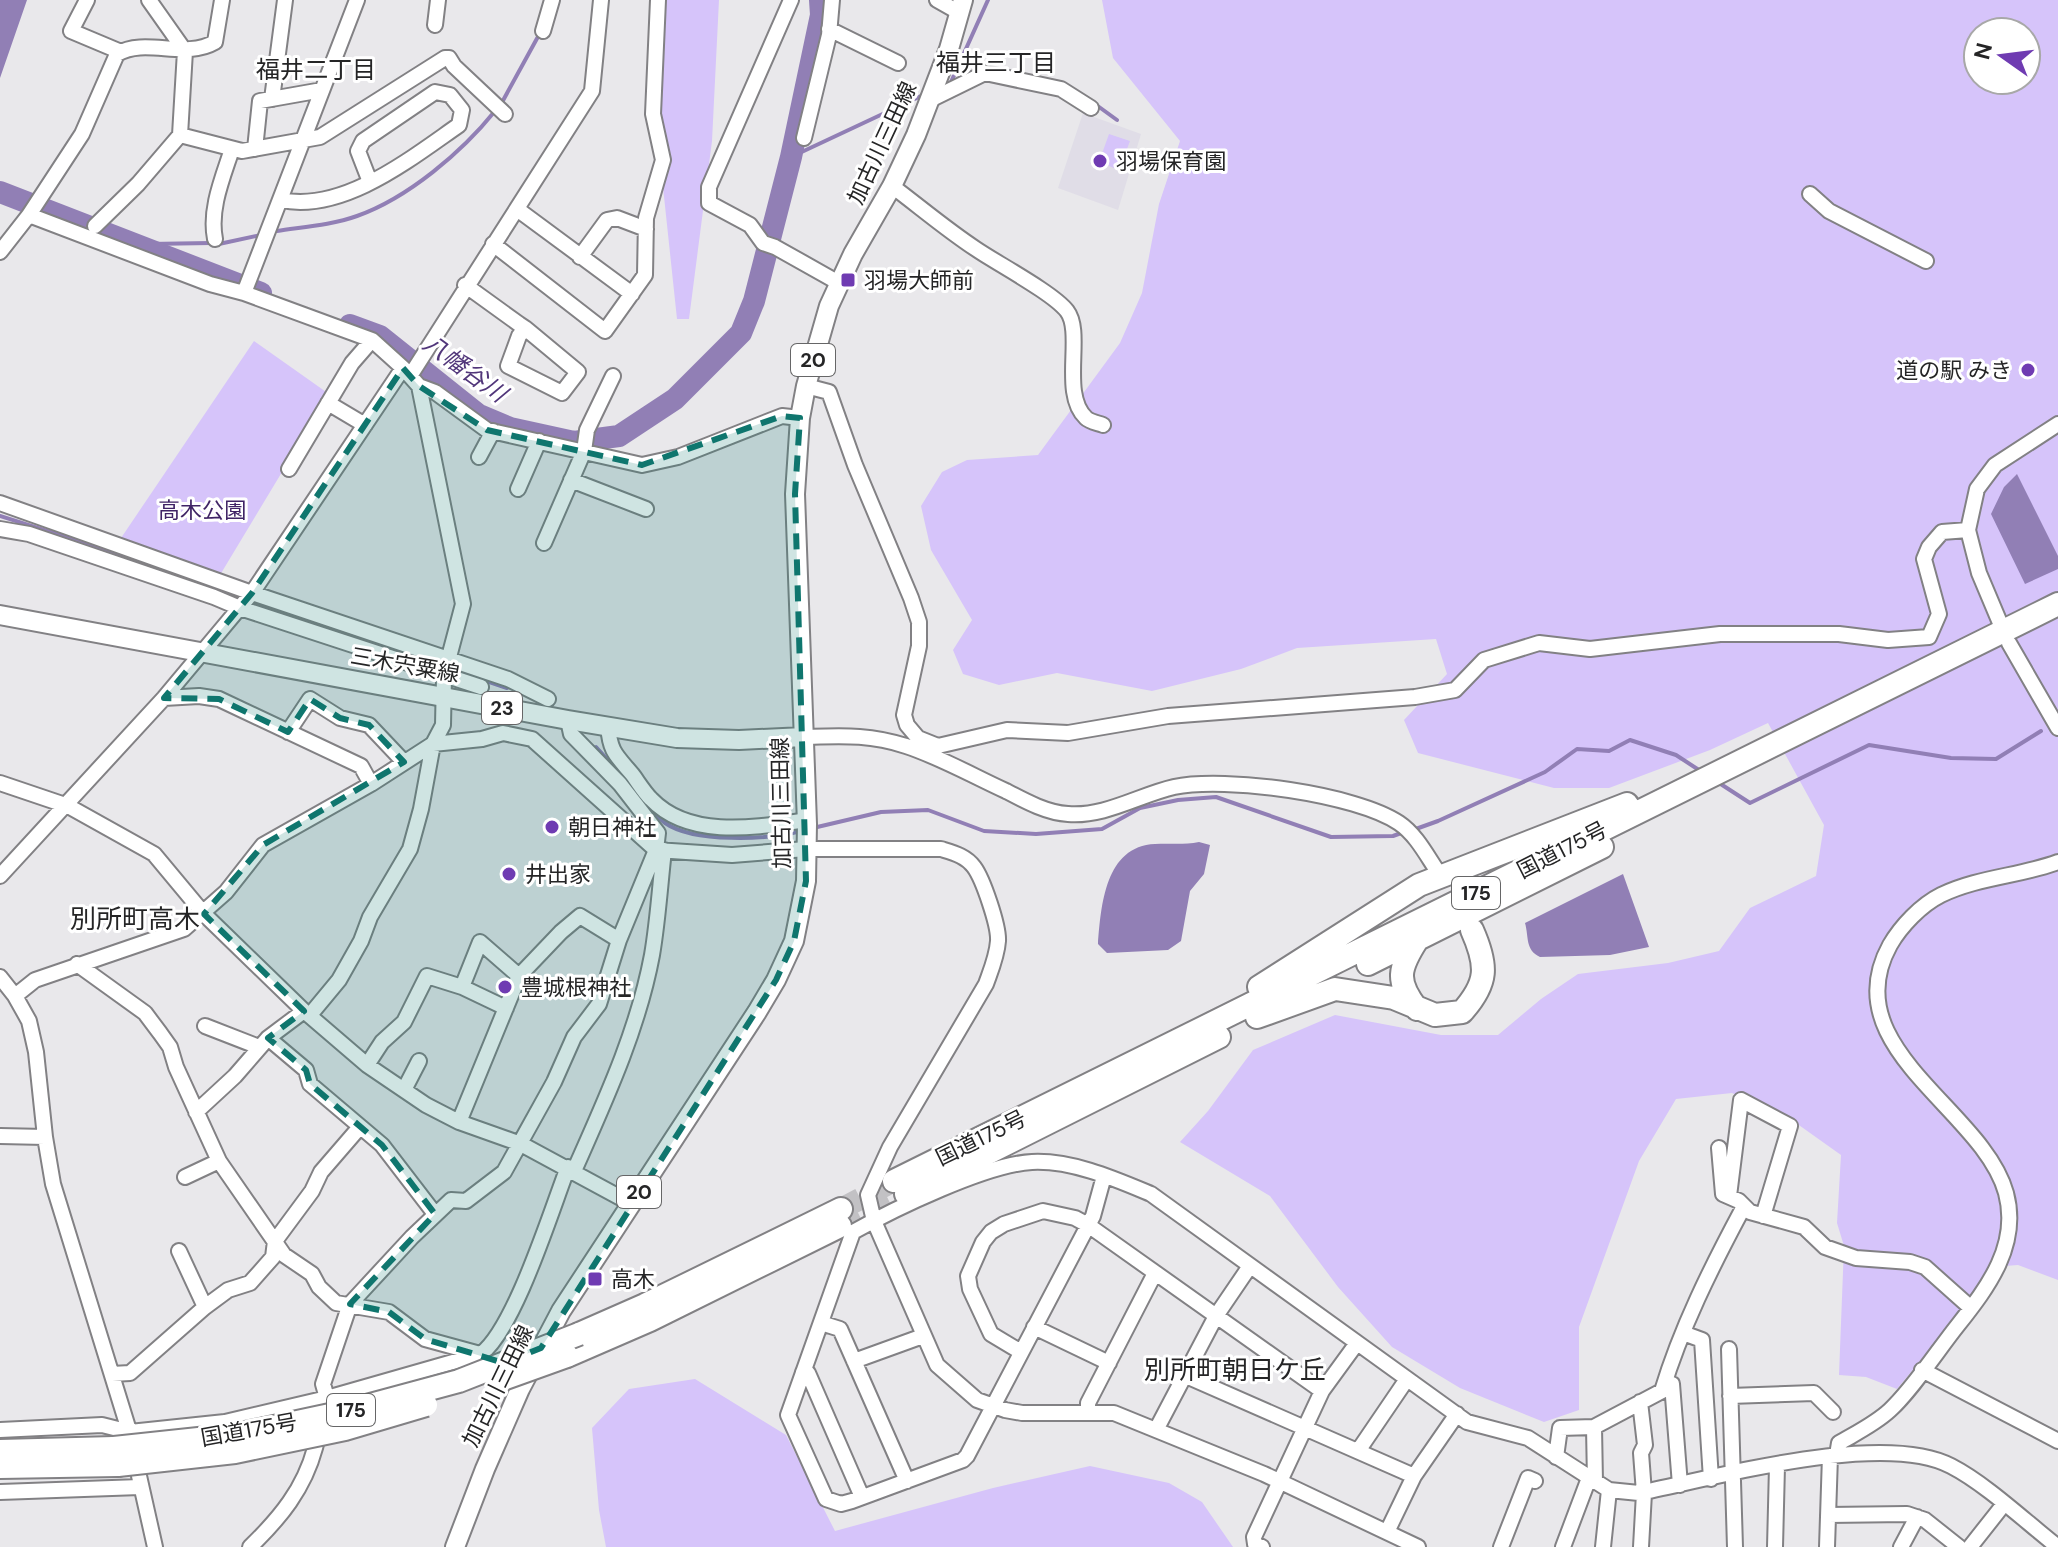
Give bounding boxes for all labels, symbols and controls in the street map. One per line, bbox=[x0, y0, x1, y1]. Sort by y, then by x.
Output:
north arrow bbox=[1962, 16, 2042, 96]
text: N bbox=[1967, 40, 1999, 63]
district label: 福井三丁目 bbox=[936, 47, 1056, 78]
district label: 福井二丁目 bbox=[256, 54, 376, 85]
street label: 加古川三田線 bbox=[841, 77, 923, 209]
place label: 羽場保育園 bbox=[1116, 147, 1226, 176]
marker: 羽場保育園 bbox=[1091, 152, 1109, 170]
place label: 羽場大師前 bbox=[864, 266, 974, 295]
marker: 羽場大師前 bbox=[839, 271, 857, 289]
water label: 八幡谷川 bbox=[417, 327, 515, 411]
road number: 20 bbox=[791, 344, 835, 376]
place label: 道の駅 みき bbox=[1896, 356, 2012, 385]
marker: 道の駅 みき bbox=[2019, 361, 2037, 379]
park label: 高木公園 bbox=[158, 496, 246, 525]
street label: 三木宍粟線 bbox=[348, 641, 462, 689]
road number: 23 bbox=[482, 692, 522, 724]
street label: 加古川三田線 bbox=[765, 737, 797, 869]
place label: 朝日神社 bbox=[568, 813, 656, 842]
street label: 国道175号 bbox=[1512, 815, 1612, 885]
marker: 朝日神社 bbox=[543, 818, 561, 836]
place label: 井出家 bbox=[525, 860, 591, 889]
marker: 井出家 bbox=[500, 865, 518, 883]
road number: 175 bbox=[1452, 877, 1500, 909]
district label: 別所町高木 bbox=[70, 902, 200, 936]
place label: 豊城根神社 bbox=[521, 973, 631, 1002]
marker: 豊城根神社 bbox=[496, 978, 514, 996]
street label: 国道175号 bbox=[931, 1104, 1031, 1172]
road number: 20 bbox=[617, 1176, 661, 1208]
place label: 高木 bbox=[611, 1265, 655, 1294]
marker: 高木 bbox=[586, 1270, 604, 1288]
street label: 加古川三田線 bbox=[456, 1320, 540, 1452]
district label: 別所町朝日ケ丘 bbox=[1144, 1353, 1326, 1387]
road number: 175 bbox=[327, 1394, 375, 1426]
street label: 国道175号 bbox=[199, 1407, 299, 1453]

